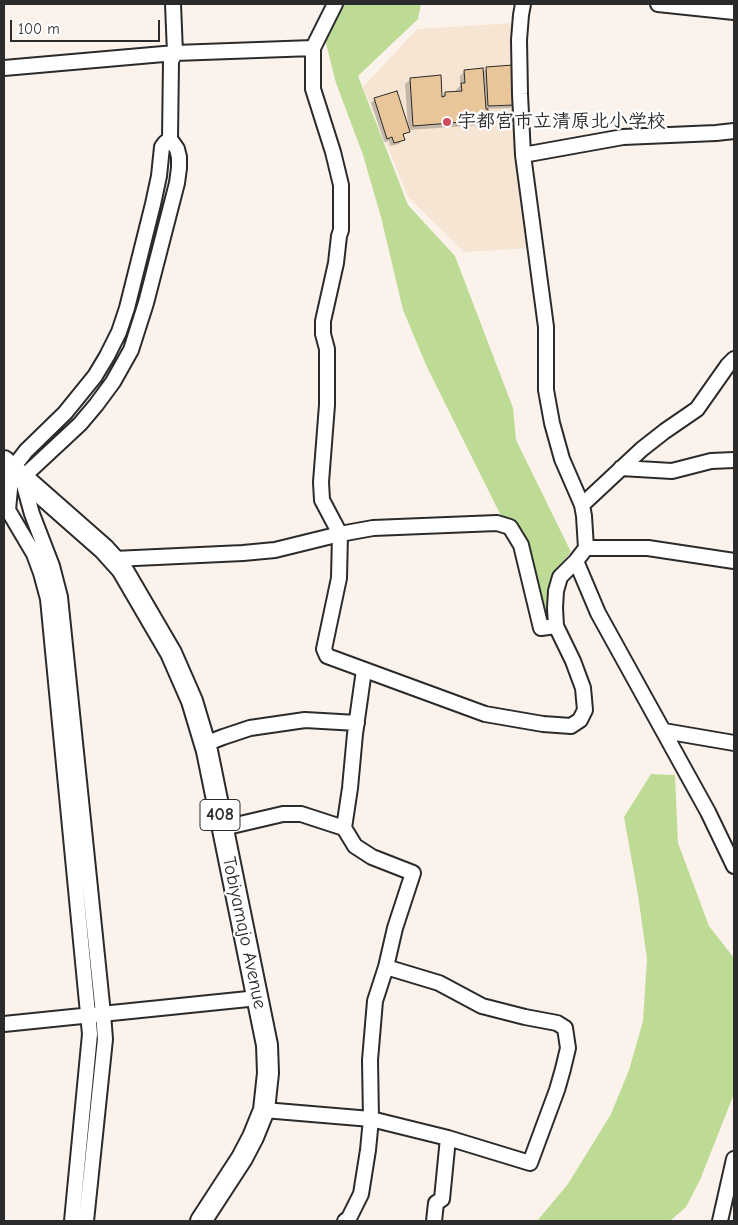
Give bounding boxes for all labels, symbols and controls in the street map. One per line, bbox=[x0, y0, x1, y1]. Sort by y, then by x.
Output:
scale bar bbox=[12, 10, 162, 42]
text: 100 m bbox=[18, 20, 60, 38]
place label: 宇都宮市立清原北小学校 bbox=[457, 111, 666, 133]
marker: 宇都宮市立清原北小学校 bbox=[441, 116, 453, 128]
road number: 408 bbox=[200, 800, 240, 830]
street label: Tobiyamajo Avenue bbox=[217, 855, 271, 1011]

